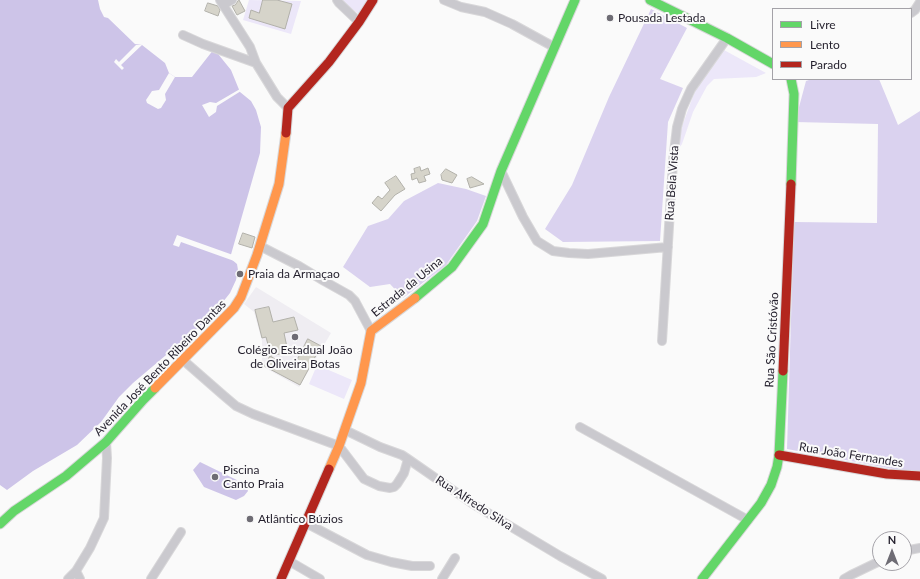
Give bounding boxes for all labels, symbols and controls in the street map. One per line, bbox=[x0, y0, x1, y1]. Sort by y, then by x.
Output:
legend bbox=[772, 8, 912, 80]
place label: Pousada Lestada bbox=[618, 11, 706, 25]
marker: Pousada Lestada bbox=[605, 13, 615, 23]
text: Livre bbox=[810, 17, 836, 32]
text: Lento bbox=[810, 37, 840, 52]
text: Parado bbox=[810, 57, 847, 72]
street label: Rua Bela Vista bbox=[662, 145, 682, 221]
street label: Estrada da Usina bbox=[369, 254, 445, 320]
place label: Praia da Armaçao bbox=[248, 267, 340, 281]
marker: Praia da Armaçao bbox=[235, 269, 245, 279]
street label: Rua São Cristóvão bbox=[762, 292, 782, 388]
street label: Avenida José Bento Ribeiro Dantas bbox=[91, 297, 229, 439]
marker: Colégio Estadual João de Oliveira Botas bbox=[290, 332, 300, 342]
place label: Colégio Estadual João de Oliveira Botas bbox=[238, 343, 352, 371]
street label: Rua João Fernandes bbox=[798, 440, 904, 470]
place label: Piscina Canto Praia bbox=[223, 463, 284, 491]
marker: Piscina Canto Praia bbox=[210, 472, 220, 482]
street label: Rua Alfredo Silva bbox=[433, 473, 515, 533]
place label: Atlântico Búzios bbox=[258, 512, 343, 526]
marker: Atlântico Búzios bbox=[245, 514, 255, 524]
north arrow bbox=[872, 531, 912, 571]
text: N bbox=[888, 533, 896, 546]

